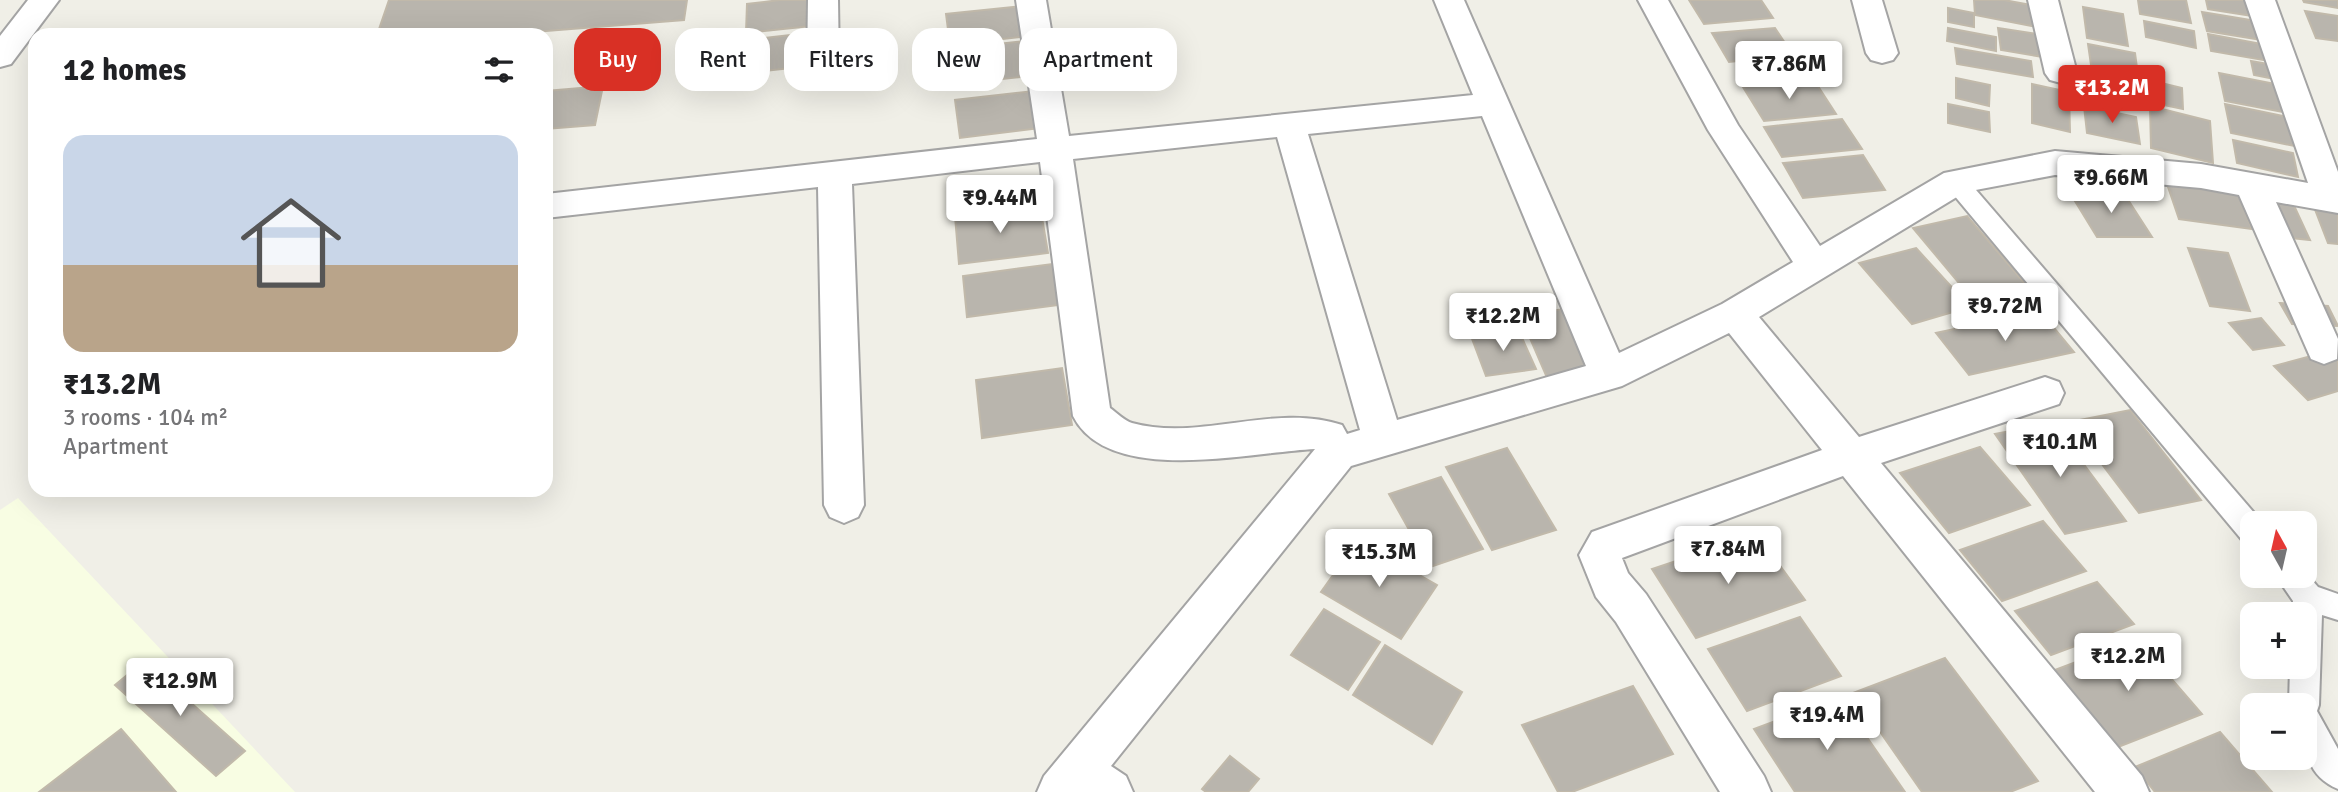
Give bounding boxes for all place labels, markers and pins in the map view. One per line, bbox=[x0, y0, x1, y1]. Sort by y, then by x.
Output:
pin: ₹7.86M bbox=[1732, 42, 1846, 101]
pin: ₹13.2M bbox=[2055, 66, 2169, 125]
pin: ₹9.66M bbox=[2054, 156, 2168, 215]
pin: ₹9.44M bbox=[943, 176, 1057, 235]
pin: ₹9.72M bbox=[1948, 284, 2062, 343]
pin: ₹12.2M bbox=[1446, 294, 1560, 353]
pin: ₹10.1M bbox=[2003, 420, 2117, 479]
pin: ₹7.84M bbox=[1671, 526, 1785, 586]
pin: ₹15.3M bbox=[1322, 530, 1436, 589]
pin: ₹12.2M bbox=[2071, 634, 2185, 693]
pin: ₹12.9M bbox=[123, 658, 237, 718]
pin: ₹19.4M bbox=[1770, 692, 1884, 752]

